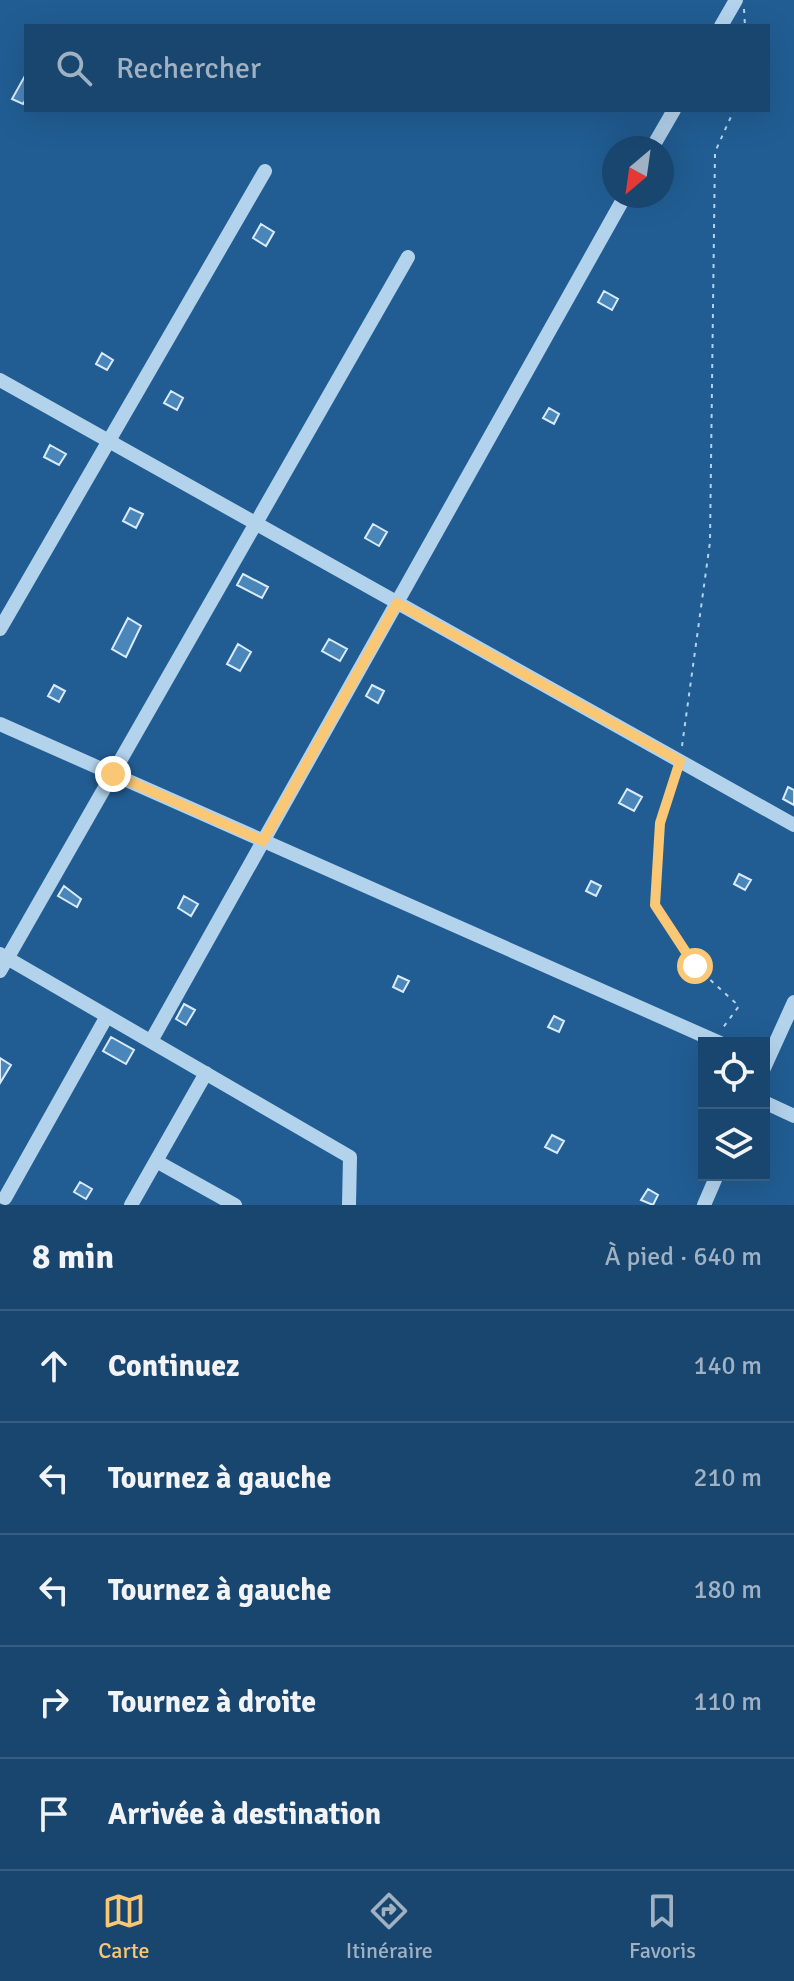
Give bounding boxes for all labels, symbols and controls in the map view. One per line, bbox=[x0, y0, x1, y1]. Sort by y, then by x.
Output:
search box bbox=[24, 24, 770, 112]
icon: search bbox=[52, 46, 96, 90]
text: Rechercher bbox=[116, 50, 261, 87]
north arrow bbox=[602, 136, 674, 208]
route end bbox=[95, 756, 131, 792]
route start bbox=[677, 948, 713, 984]
map controls bbox=[698, 1037, 770, 1181]
button: locate bbox=[698, 1037, 770, 1109]
button: layers bbox=[698, 1109, 770, 1181]
text: 8 min bbox=[32, 1236, 114, 1278]
text: À pied · 640 m bbox=[605, 1241, 762, 1273]
icon: ahead bbox=[32, 1344, 76, 1388]
text: Continuez bbox=[108, 1348, 240, 1385]
text: 140 m bbox=[693, 1350, 762, 1382]
icon: left bbox=[32, 1456, 76, 1500]
text: Tournez à gauche bbox=[108, 1460, 331, 1497]
text: 210 m bbox=[693, 1462, 762, 1494]
icon: left bbox=[32, 1568, 76, 1612]
text: Tournez à gauche bbox=[108, 1572, 331, 1609]
text: 180 m bbox=[693, 1574, 762, 1606]
icon: right bbox=[32, 1680, 76, 1724]
text: Tournez à droite bbox=[108, 1684, 316, 1721]
text: 110 m bbox=[693, 1686, 762, 1718]
icon: arrive bbox=[32, 1792, 76, 1836]
text: Arrivée à destination bbox=[108, 1796, 381, 1833]
tab: Carte bbox=[98, 1889, 149, 1964]
tab: Itinéraire bbox=[346, 1889, 433, 1964]
tab: Favoris bbox=[629, 1889, 696, 1964]

